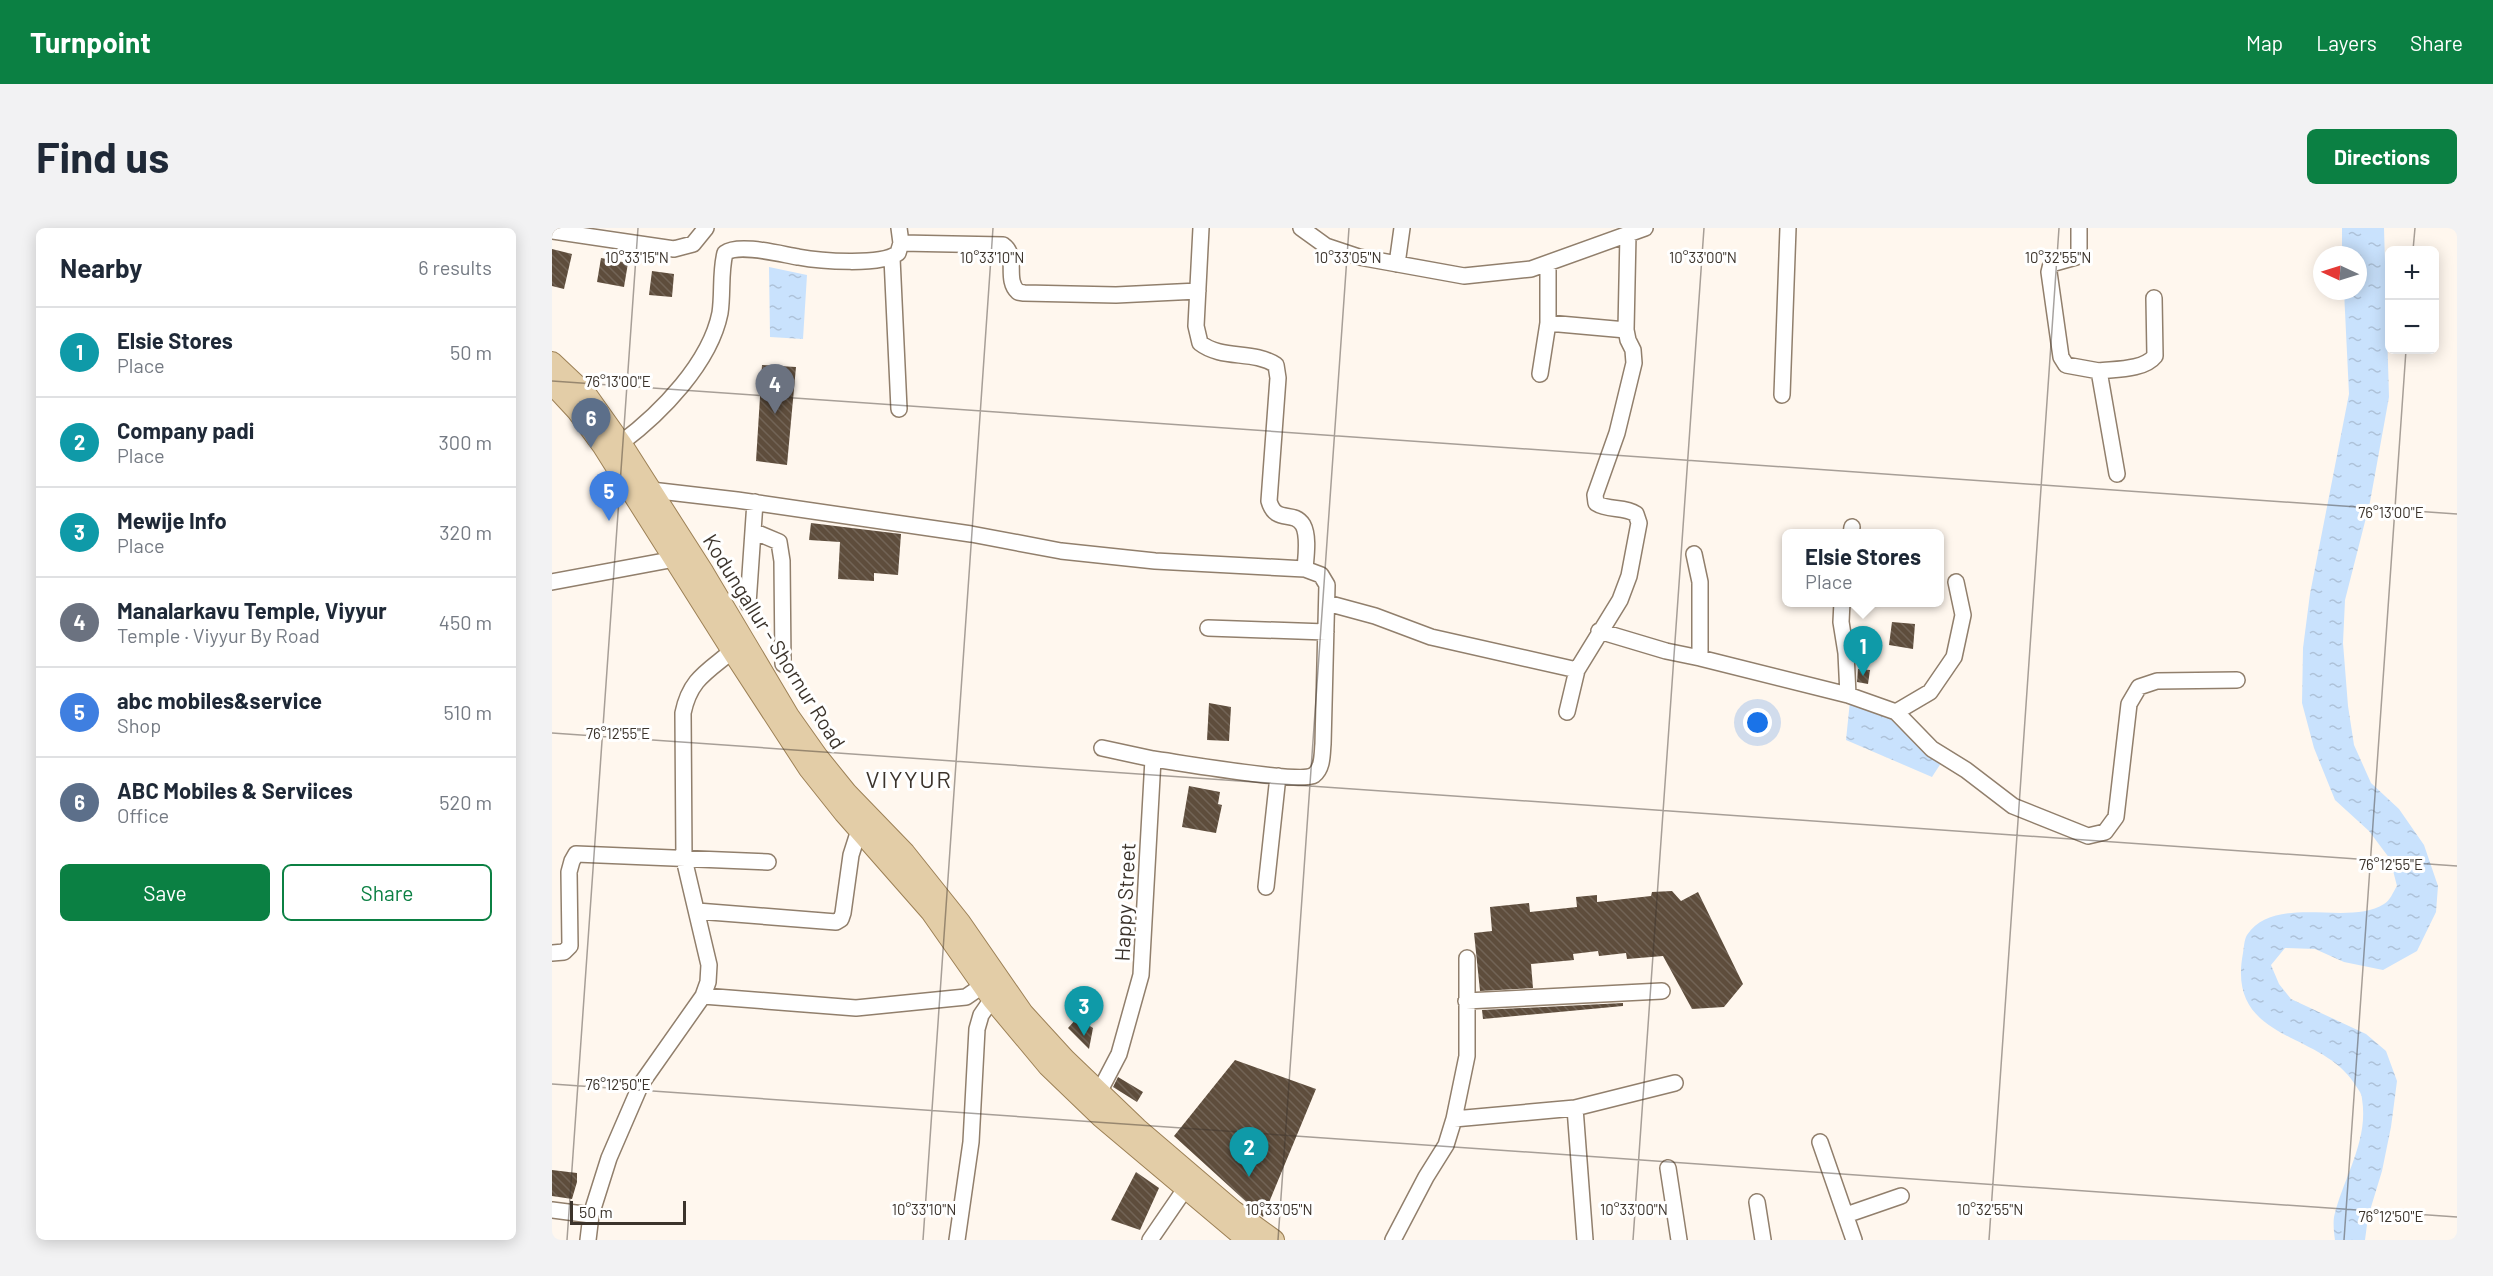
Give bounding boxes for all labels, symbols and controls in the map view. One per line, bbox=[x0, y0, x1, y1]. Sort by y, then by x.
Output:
text: Turnpoint bbox=[30, 25, 151, 59]
text: Map bbox=[2246, 30, 2283, 55]
text: Layers bbox=[2316, 30, 2377, 55]
text: Share bbox=[2410, 30, 2463, 55]
button: Directions bbox=[2307, 129, 2457, 184]
text: Find us bbox=[36, 131, 169, 181]
north arrow bbox=[2313, 246, 2367, 300]
map controls bbox=[2385, 246, 2439, 354]
button: + bbox=[2385, 246, 2439, 300]
text: 10°33'15"N bbox=[605, 248, 669, 266]
text: 10°33'10"N bbox=[960, 248, 1024, 266]
text: 10°33'05"N bbox=[1314, 248, 1382, 266]
text: 10°33'00"N bbox=[1669, 248, 1737, 266]
text: 10°32'55"N bbox=[2025, 248, 2091, 266]
text: Nearby bbox=[60, 252, 142, 283]
text: 6 results bbox=[418, 255, 492, 279]
button: − bbox=[2385, 300, 2439, 354]
text: Elsie Stores bbox=[117, 327, 233, 353]
text: 1 bbox=[76, 340, 83, 364]
text: 50 m bbox=[450, 340, 492, 364]
text: Place bbox=[117, 353, 165, 377]
pin: 4 bbox=[756, 364, 794, 414]
text: 76°13'00"E bbox=[585, 372, 651, 390]
pin: 6 bbox=[572, 398, 610, 448]
text: Company padi bbox=[117, 417, 254, 443]
text: 2 bbox=[74, 430, 85, 454]
text: 300 m bbox=[439, 430, 492, 454]
text: Place bbox=[117, 443, 165, 467]
pin: 5 bbox=[590, 472, 628, 521]
text: 76°13'00"E bbox=[2358, 503, 2424, 521]
text: Mewije Info bbox=[117, 507, 227, 533]
text: 3 bbox=[74, 520, 85, 544]
text: 320 m bbox=[439, 520, 492, 544]
street label: Kodungallur - Shornur Road bbox=[699, 529, 851, 753]
popup bbox=[1782, 529, 1944, 607]
text: Place bbox=[117, 533, 165, 557]
text: Elsie Stores bbox=[1805, 543, 1921, 569]
text: Place bbox=[1805, 569, 1853, 593]
text: Manalarkavu Temple, Viyyur bbox=[117, 597, 387, 623]
text: 4 bbox=[73, 610, 86, 634]
text: 450 m bbox=[439, 610, 492, 634]
text: Temple · Viyyur By Road bbox=[117, 623, 320, 647]
pin: 1 bbox=[1844, 626, 1882, 676]
text: abc mobiles&service bbox=[117, 687, 322, 713]
text: 5 bbox=[74, 700, 85, 724]
text: 510 m bbox=[443, 700, 492, 724]
your location bbox=[1743, 708, 1772, 737]
text: Shop bbox=[117, 713, 161, 737]
text: 76°12'55"E bbox=[586, 724, 650, 742]
district label: VIYYUR bbox=[866, 764, 952, 793]
text: ABC Mobiles & Serviices bbox=[117, 777, 353, 803]
text: 6 bbox=[74, 790, 85, 814]
text: 520 m bbox=[439, 790, 492, 814]
text: Office bbox=[117, 803, 169, 827]
street label: Happy Street bbox=[1108, 842, 1140, 962]
text: 76°12'55"E bbox=[2359, 855, 2423, 873]
button: Save bbox=[60, 864, 270, 921]
button: Share bbox=[282, 864, 492, 921]
pin: 3 bbox=[1064, 986, 1104, 1036]
text: 76°12'50"E bbox=[585, 1075, 651, 1093]
pin: 2 bbox=[1230, 1128, 1268, 1177]
scale bar bbox=[570, 1198, 686, 1226]
text: 10°33'10"N bbox=[892, 1200, 956, 1218]
text: 10°33'05"N bbox=[1245, 1200, 1313, 1218]
text: 10°33'00"N bbox=[1600, 1200, 1668, 1218]
text: 10°32'55"N bbox=[1957, 1200, 2023, 1218]
text: 50 m bbox=[579, 1202, 613, 1221]
text: 76°12'50"E bbox=[2358, 1207, 2424, 1225]

